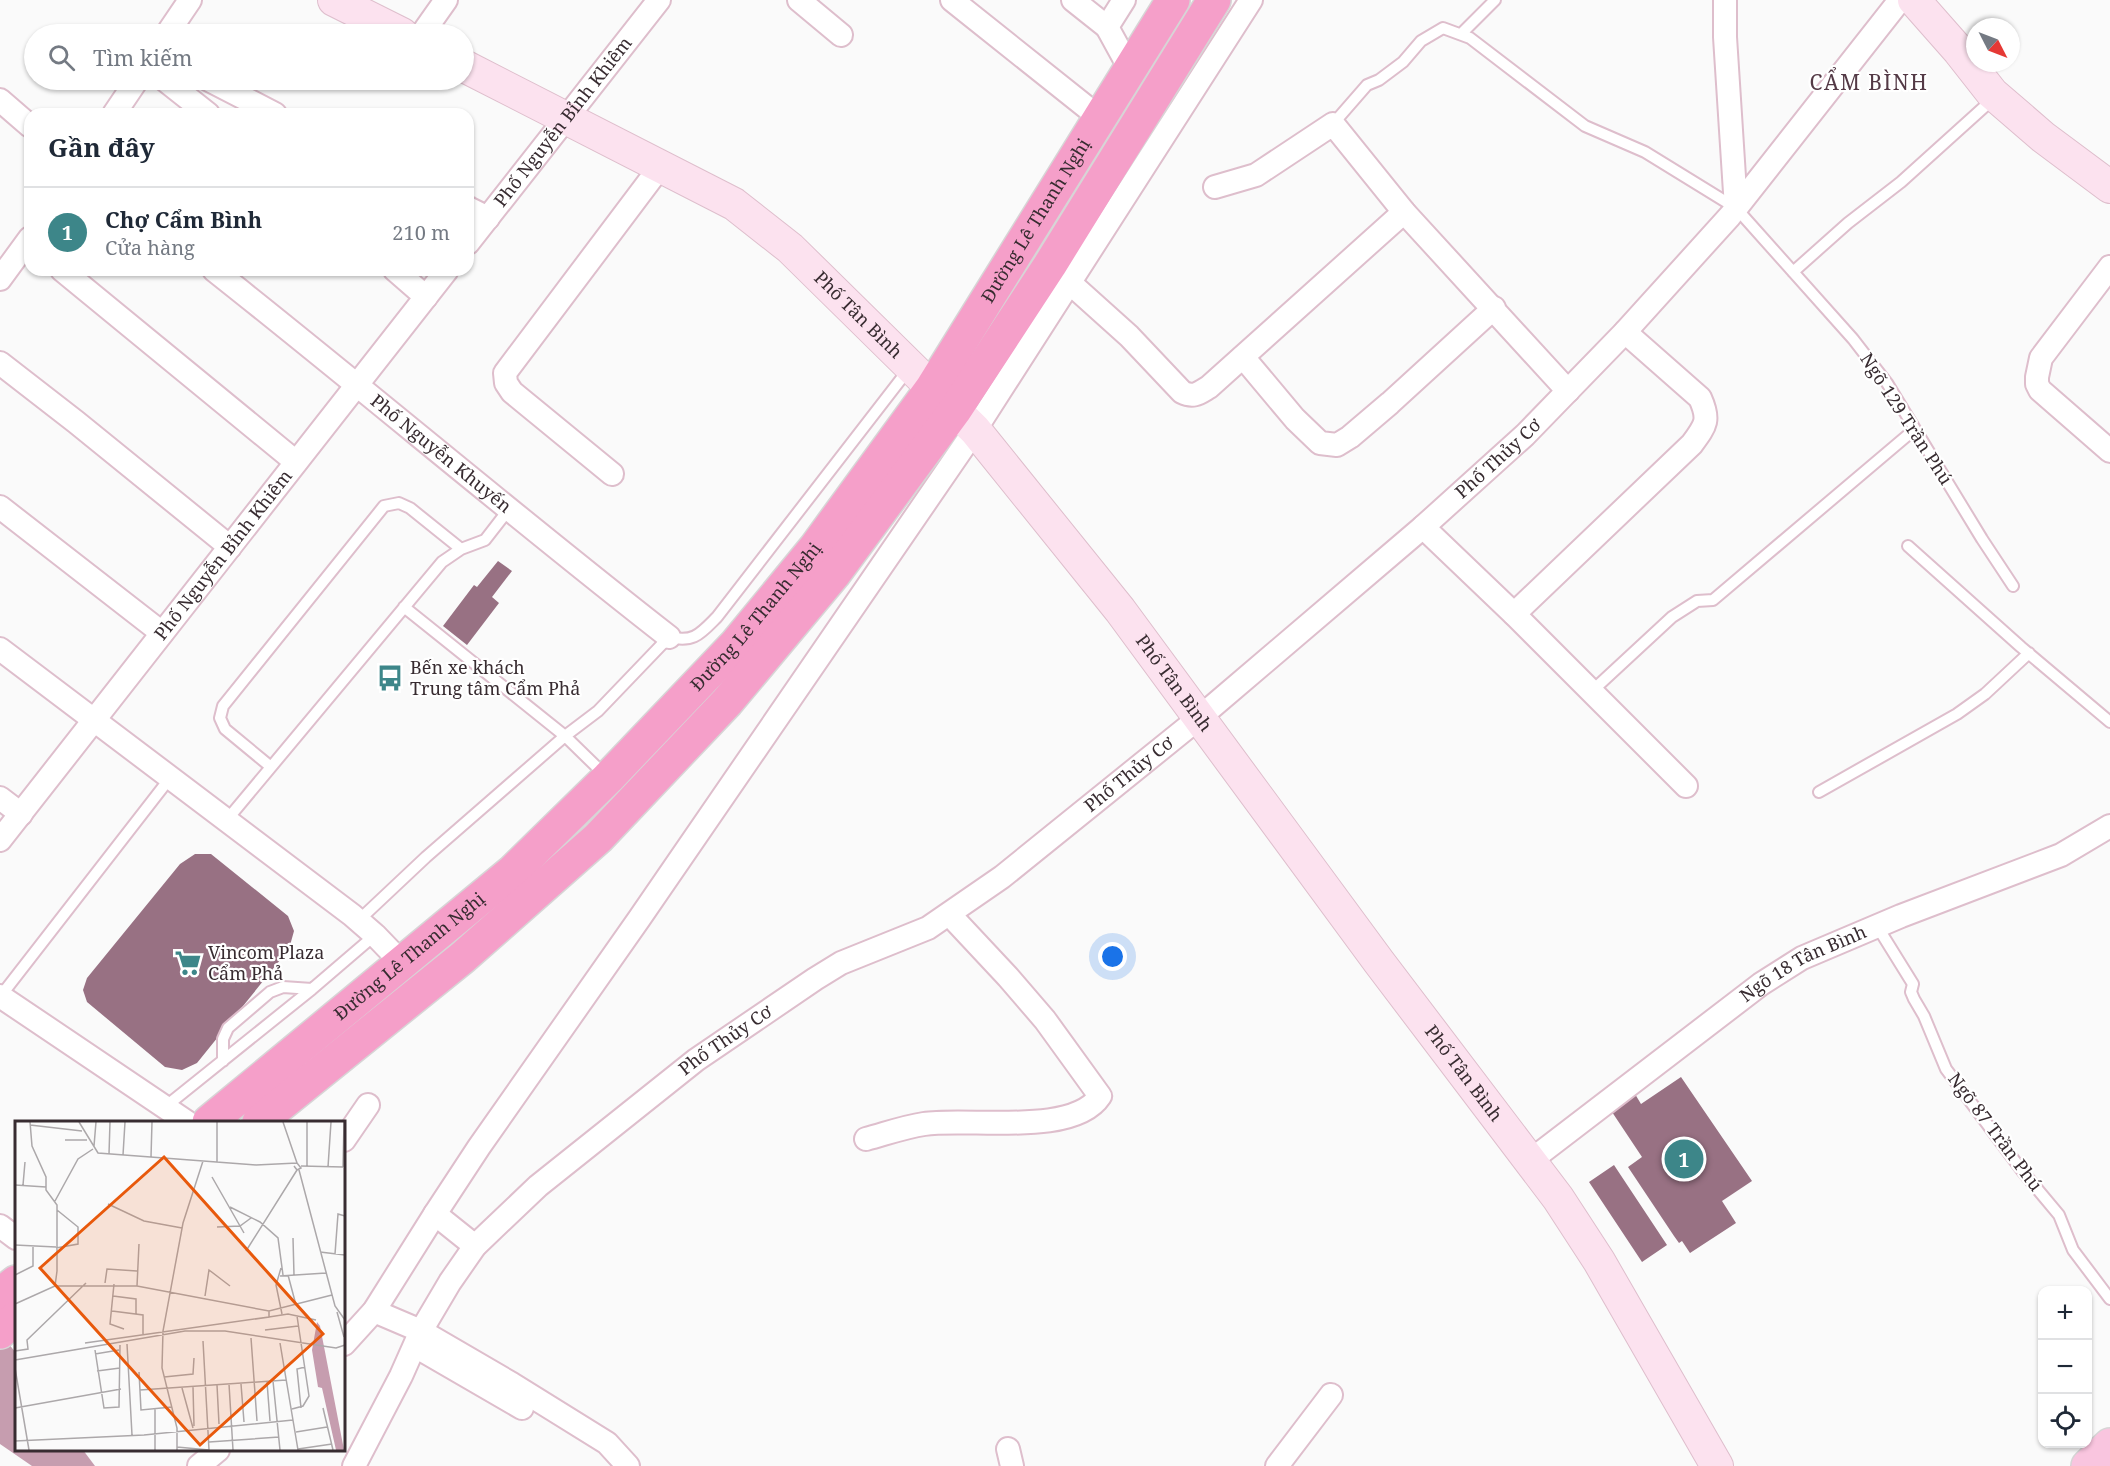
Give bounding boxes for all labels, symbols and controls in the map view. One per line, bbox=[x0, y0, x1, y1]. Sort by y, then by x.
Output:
north arrow bbox=[1966, 18, 2020, 72]
search box bbox=[24, 24, 474, 90]
street label: Phố Nguyễn Bỉnh Khiêm bbox=[488, 31, 637, 211]
icon: search bbox=[45, 41, 78, 74]
text: Tìm kiếm bbox=[93, 42, 193, 72]
district label: CẨM BÌNH bbox=[1810, 67, 1928, 96]
text: Gần đây bbox=[48, 129, 155, 165]
street label: Đường Lê Thanh Nghị bbox=[975, 133, 1095, 307]
text: Chợ Cẩm Bình bbox=[105, 204, 262, 234]
text: 1 bbox=[62, 219, 73, 246]
text: 210 m bbox=[392, 219, 450, 246]
text: Cửa hàng bbox=[105, 234, 195, 261]
street label: Phố Tân Bình bbox=[809, 265, 908, 363]
street label: Ngõ 129 Trần Phú bbox=[1855, 348, 1959, 489]
street label: Phố Nguyễn Khuyến bbox=[366, 388, 517, 518]
street label: Phố Thủy Cơ bbox=[1450, 412, 1546, 503]
street label: Phố Nguyễn Bỉnh Khiêm bbox=[148, 464, 297, 645]
street label: Đường Lê Thanh Nghị bbox=[684, 537, 826, 696]
street label: Phố Tân Bình bbox=[1131, 629, 1218, 736]
place label: Bến xe khách Trung tâm Cẩm Phả bbox=[410, 655, 580, 700]
bus stop icon: Bến xe khách Trung tâm Cẩm Phả bbox=[375, 663, 405, 693]
street label: Phố Thủy Cơ bbox=[1079, 730, 1179, 817]
street label: Đường Lê Thanh Nghị bbox=[328, 886, 490, 1025]
street label: Ngõ 18 Tân Bình bbox=[1734, 919, 1870, 1007]
place label: Vincom Plaza Cẩm Phả bbox=[208, 940, 324, 985]
your location bbox=[1098, 942, 1127, 971]
supermarket icon: Vincom Plaza Cẩm Phả bbox=[173, 948, 203, 978]
street label: Phố Thủy Cơ bbox=[673, 998, 777, 1080]
street label: Phố Tân Bình bbox=[1420, 1020, 1509, 1126]
street label: Ngõ 87 Trần Phú bbox=[1943, 1067, 2049, 1196]
inset map bbox=[15, 1121, 345, 1451]
pin: 1 bbox=[1664, 1136, 1704, 1182]
map controls bbox=[2038, 1286, 2092, 1448]
button: + bbox=[2038, 1286, 2092, 1340]
button: − bbox=[2038, 1340, 2092, 1394]
button: locate bbox=[2038, 1394, 2092, 1448]

